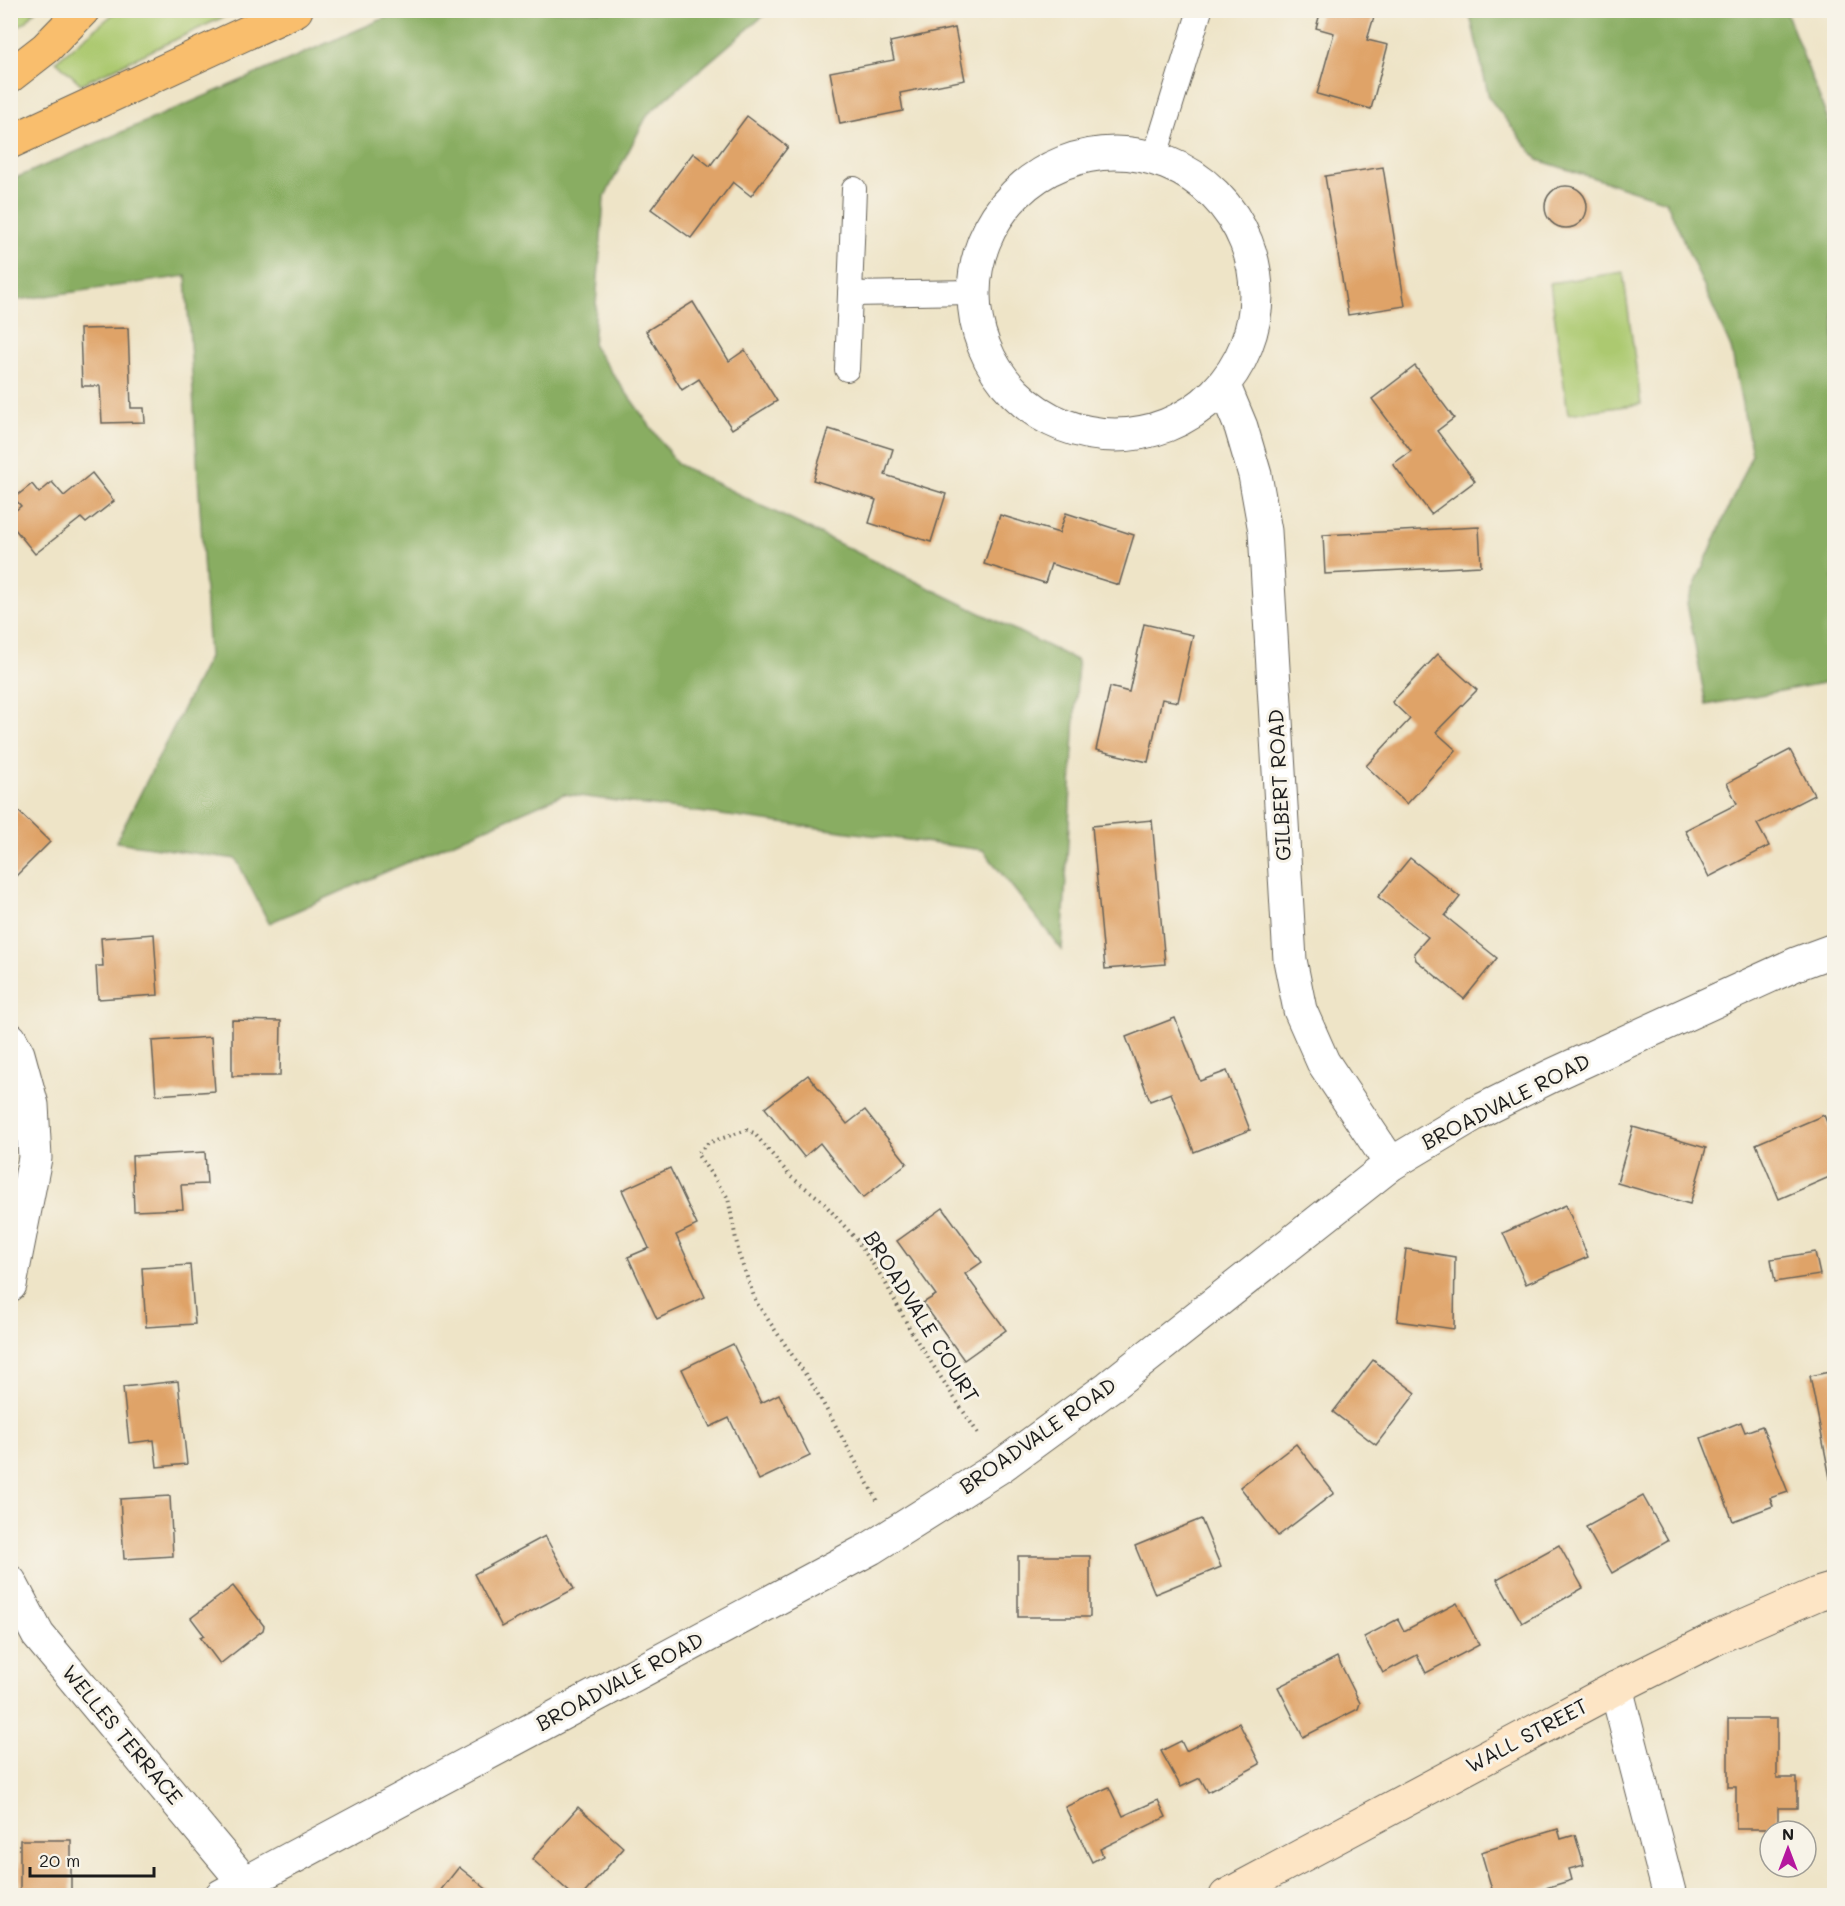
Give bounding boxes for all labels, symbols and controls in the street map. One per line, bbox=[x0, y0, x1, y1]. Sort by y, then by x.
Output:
street label: GILBERT ROAD bbox=[1261, 709, 1296, 862]
street label: BROADVALE ROAD bbox=[1416, 1046, 1594, 1155]
street label: BROADVALE COURT bbox=[858, 1225, 986, 1407]
street label: BROADVALE ROAD bbox=[953, 1370, 1121, 1499]
street label: BROADVALE ROAD bbox=[531, 1625, 708, 1736]
street label: WELLES TERRACE bbox=[57, 1659, 189, 1809]
street label: WALL STREET bbox=[1461, 1691, 1592, 1778]
north arrow bbox=[1758, 1819, 1818, 1879]
text: N bbox=[1782, 1823, 1794, 1844]
scale bar bbox=[30, 1840, 154, 1878]
text: 20 m bbox=[39, 1848, 80, 1872]

